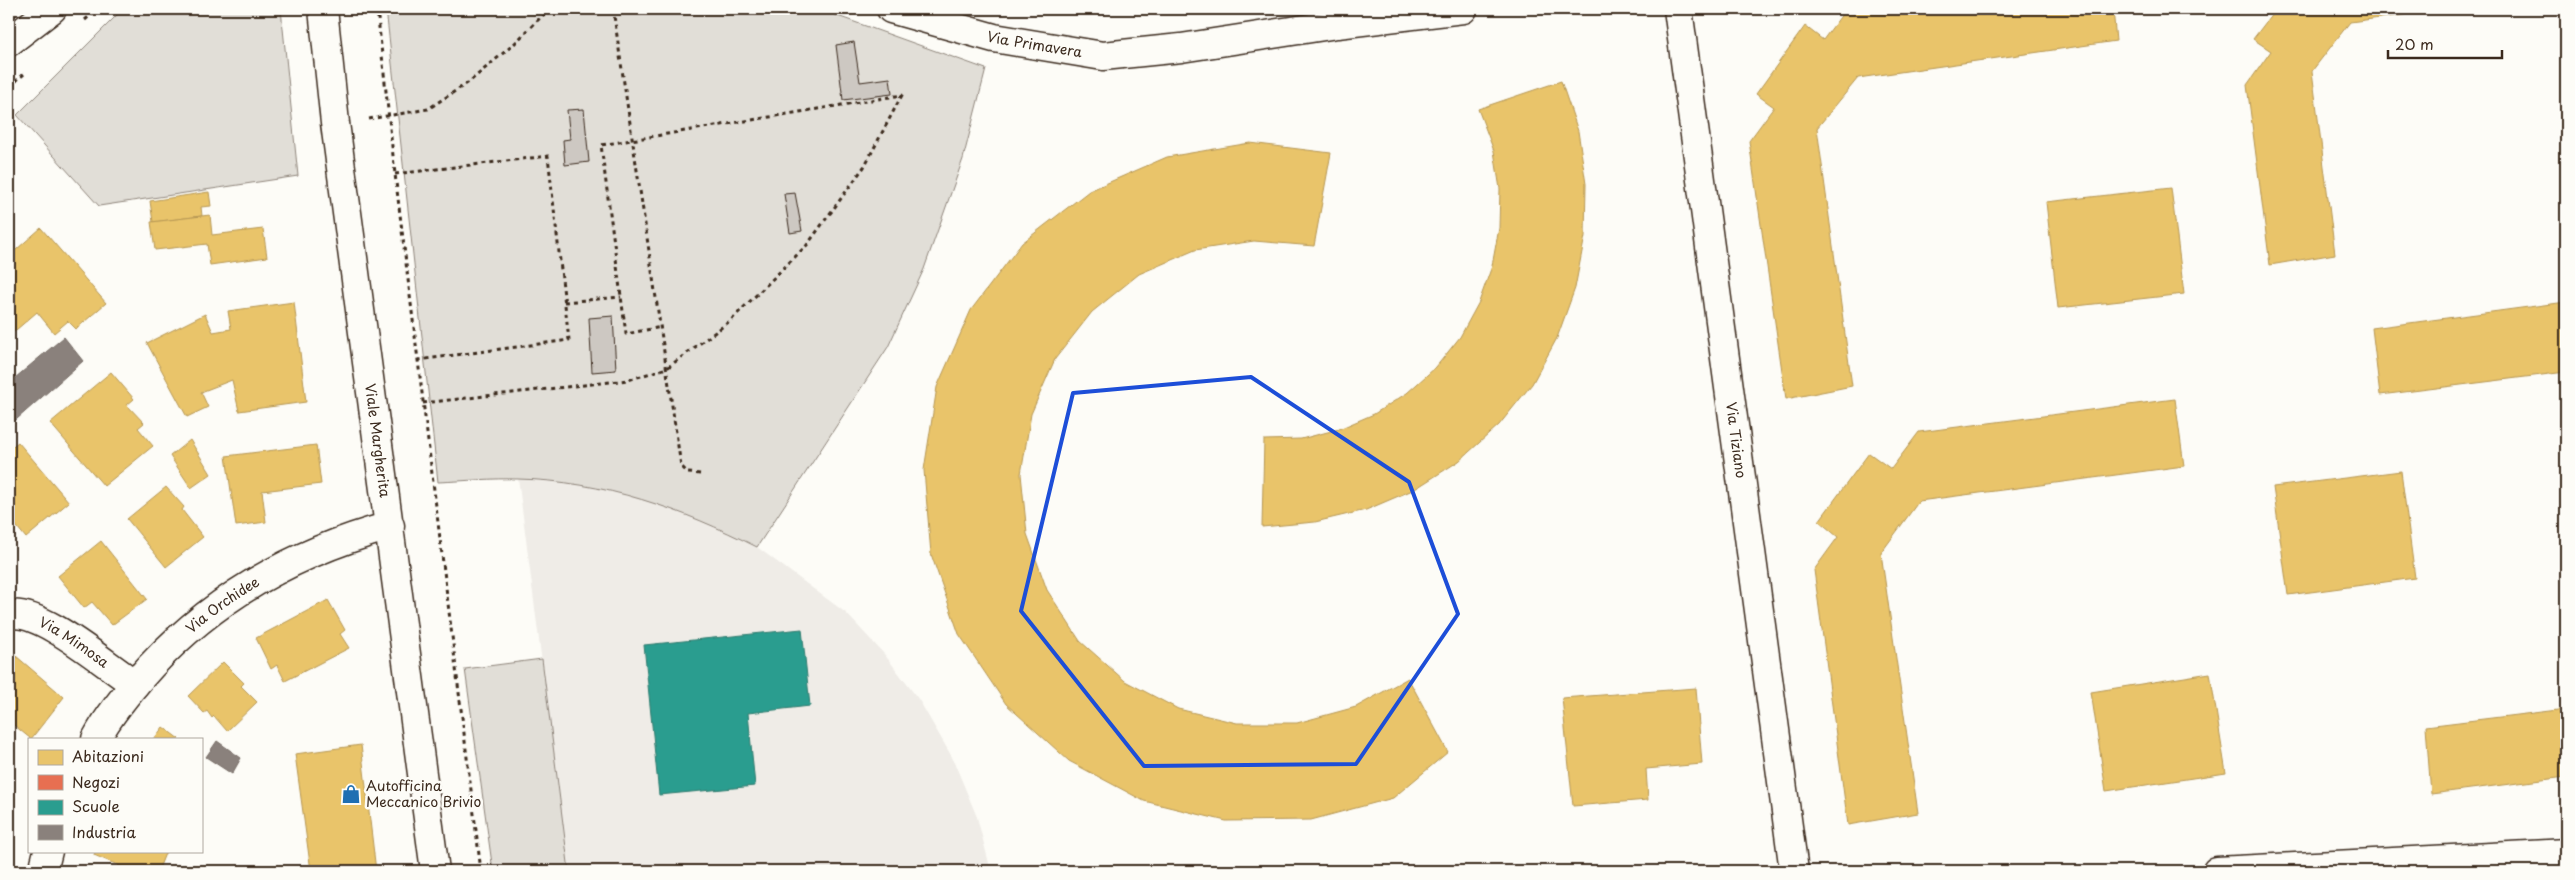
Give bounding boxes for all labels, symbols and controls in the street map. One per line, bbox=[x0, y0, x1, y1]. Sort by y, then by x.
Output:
street label: Via Primavera bbox=[984, 25, 1084, 62]
scale bar bbox=[2388, 28, 2501, 60]
text: 20 m bbox=[2395, 32, 2434, 55]
street label: Viale Margherita bbox=[360, 382, 396, 499]
street label: Via Tiziano bbox=[1721, 401, 1752, 480]
street label: Via Orchidee bbox=[181, 571, 263, 638]
street label: Via Mimosa bbox=[36, 611, 114, 673]
legend bbox=[28, 738, 202, 852]
text: Abitazioni bbox=[72, 744, 144, 767]
text: Negozi bbox=[72, 770, 120, 793]
place label: Autofficina Meccanico Brivio bbox=[366, 775, 481, 812]
shop icon: Autofficina Meccanico Brivio bbox=[340, 783, 362, 805]
text: Scuole bbox=[72, 794, 120, 817]
text: Industria bbox=[72, 820, 136, 843]

